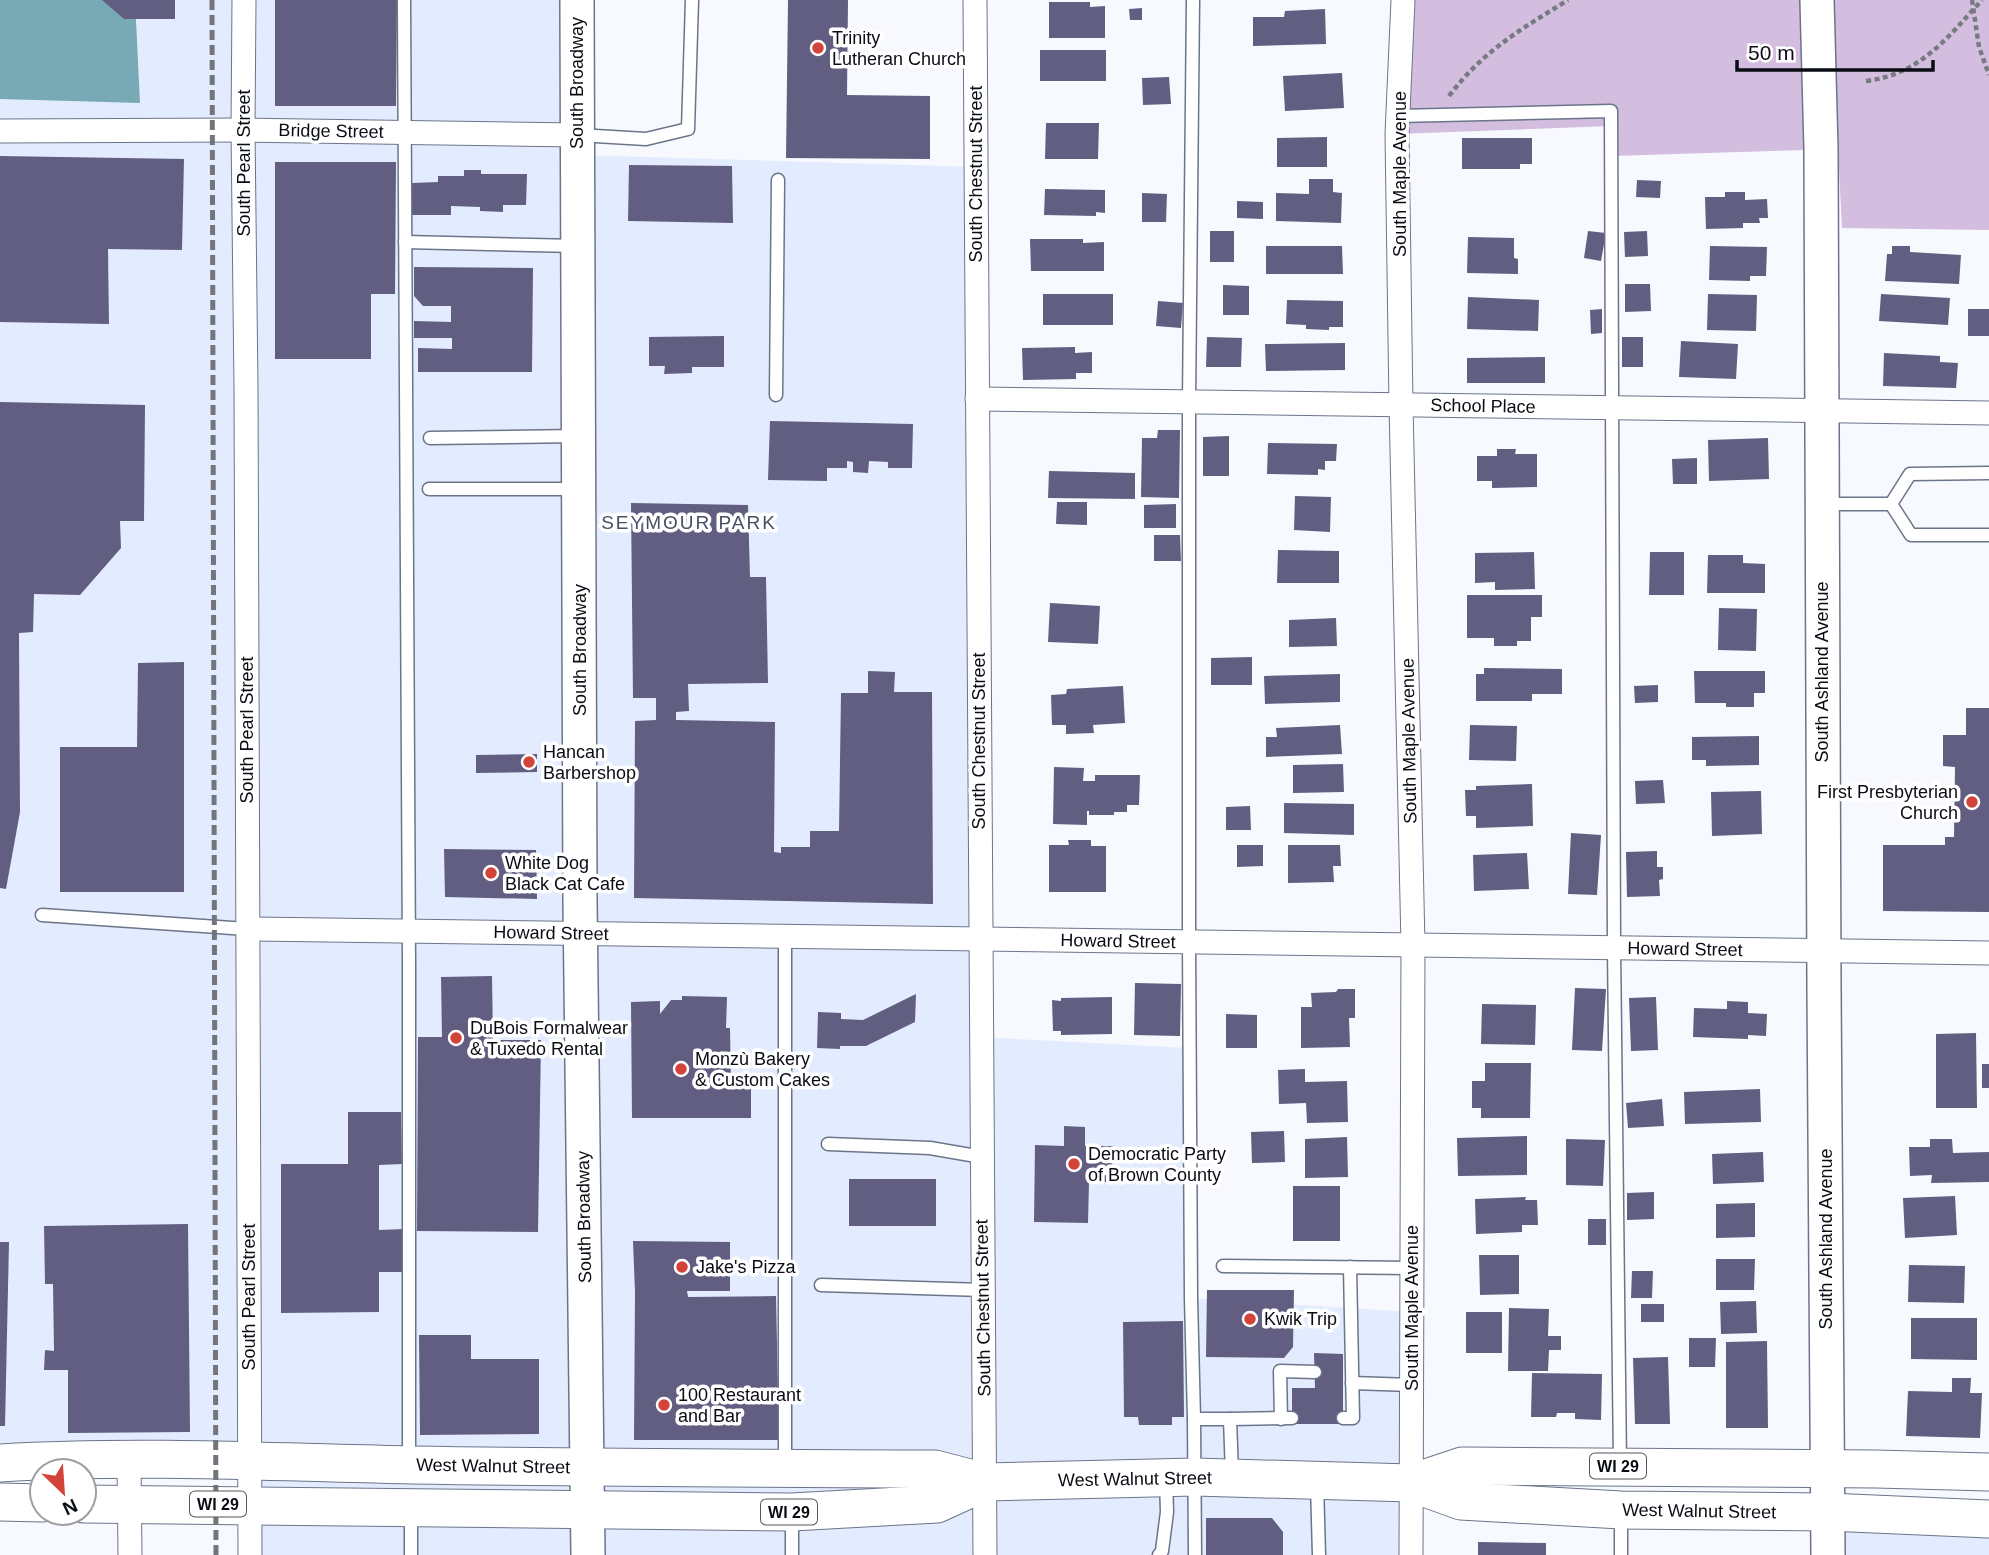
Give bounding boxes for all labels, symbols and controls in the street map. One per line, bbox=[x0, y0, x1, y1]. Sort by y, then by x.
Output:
street label: South Broadway bbox=[567, 17, 587, 149]
place label: Trinity Lutheran Church bbox=[832, 28, 966, 69]
scale bar bbox=[1737, 28, 1933, 72]
marker: Trinity Lutheran Church bbox=[810, 40, 826, 56]
text: 50 m bbox=[1748, 41, 1795, 64]
street label: South Chestnut Street bbox=[966, 85, 986, 263]
street label: South Pearl Street bbox=[234, 89, 254, 237]
street label: South Maple Avenue bbox=[1390, 91, 1410, 257]
street label: Bridge Street bbox=[278, 120, 384, 142]
street label: School Place bbox=[1430, 395, 1536, 417]
district label: SEYMOUR PARK bbox=[601, 512, 777, 533]
street label: South Ashland Avenue bbox=[1812, 582, 1832, 762]
street label: South Broadway bbox=[570, 584, 590, 716]
street label: South Chestnut Street bbox=[969, 652, 989, 830]
street label: South Pearl Street bbox=[237, 656, 257, 804]
street label: South Maple Avenue bbox=[1398, 658, 1420, 824]
place label: Hancan Barbershop bbox=[543, 742, 636, 783]
marker: Hancan Barbershop bbox=[521, 754, 537, 770]
place label: First Presbyterian Church bbox=[1817, 782, 1958, 823]
marker: First Presbyterian Church bbox=[1964, 794, 1980, 810]
place label: White Dog Black Cat Cafe bbox=[505, 853, 625, 894]
marker: White Dog Black Cat Cafe bbox=[483, 865, 499, 881]
street label: Howard Street bbox=[493, 922, 609, 944]
street label: Howard Street bbox=[1060, 930, 1176, 952]
street label: Howard Street bbox=[1627, 938, 1743, 960]
place label: DuBois Formalwear & Tuxedo Rental bbox=[470, 1018, 628, 1059]
marker: DuBois Formalwear & Tuxedo Rental bbox=[448, 1030, 464, 1046]
place label: Monzù Bakery & Custom Cakes bbox=[695, 1049, 830, 1090]
marker: Monzù Bakery & Custom Cakes bbox=[673, 1061, 689, 1077]
place label: Democratic Party of Brown County bbox=[1088, 1144, 1226, 1185]
street label: South Ashland Avenue bbox=[1816, 1149, 1836, 1329]
street label: South Broadway bbox=[573, 1151, 595, 1283]
marker: Democratic Party of Brown County bbox=[1066, 1156, 1082, 1172]
street label: South Chestnut Street bbox=[971, 1219, 995, 1397]
street label: South Pearl Street bbox=[239, 1223, 259, 1371]
street label: South Maple Avenue bbox=[1402, 1225, 1422, 1391]
place label: Jake's Pizza bbox=[696, 1257, 796, 1277]
marker: Jake's Pizza bbox=[674, 1259, 690, 1275]
place label: Kwik Trip bbox=[1264, 1309, 1337, 1329]
marker: Kwik Trip bbox=[1242, 1311, 1258, 1327]
place label: 100 Restaurant and Bar bbox=[678, 1385, 801, 1426]
marker: 100 Restaurant and Bar bbox=[656, 1397, 672, 1413]
road number: WI 29 bbox=[1590, 1454, 1646, 1478]
street label: West Walnut Street bbox=[416, 1455, 570, 1477]
north arrow bbox=[28, 1457, 98, 1527]
street label: West Walnut Street bbox=[1058, 1468, 1212, 1490]
road number: WI 29 bbox=[190, 1492, 246, 1516]
text: N bbox=[59, 1495, 81, 1519]
road number: WI 29 bbox=[761, 1500, 817, 1524]
street label: West Walnut Street bbox=[1622, 1500, 1776, 1522]

